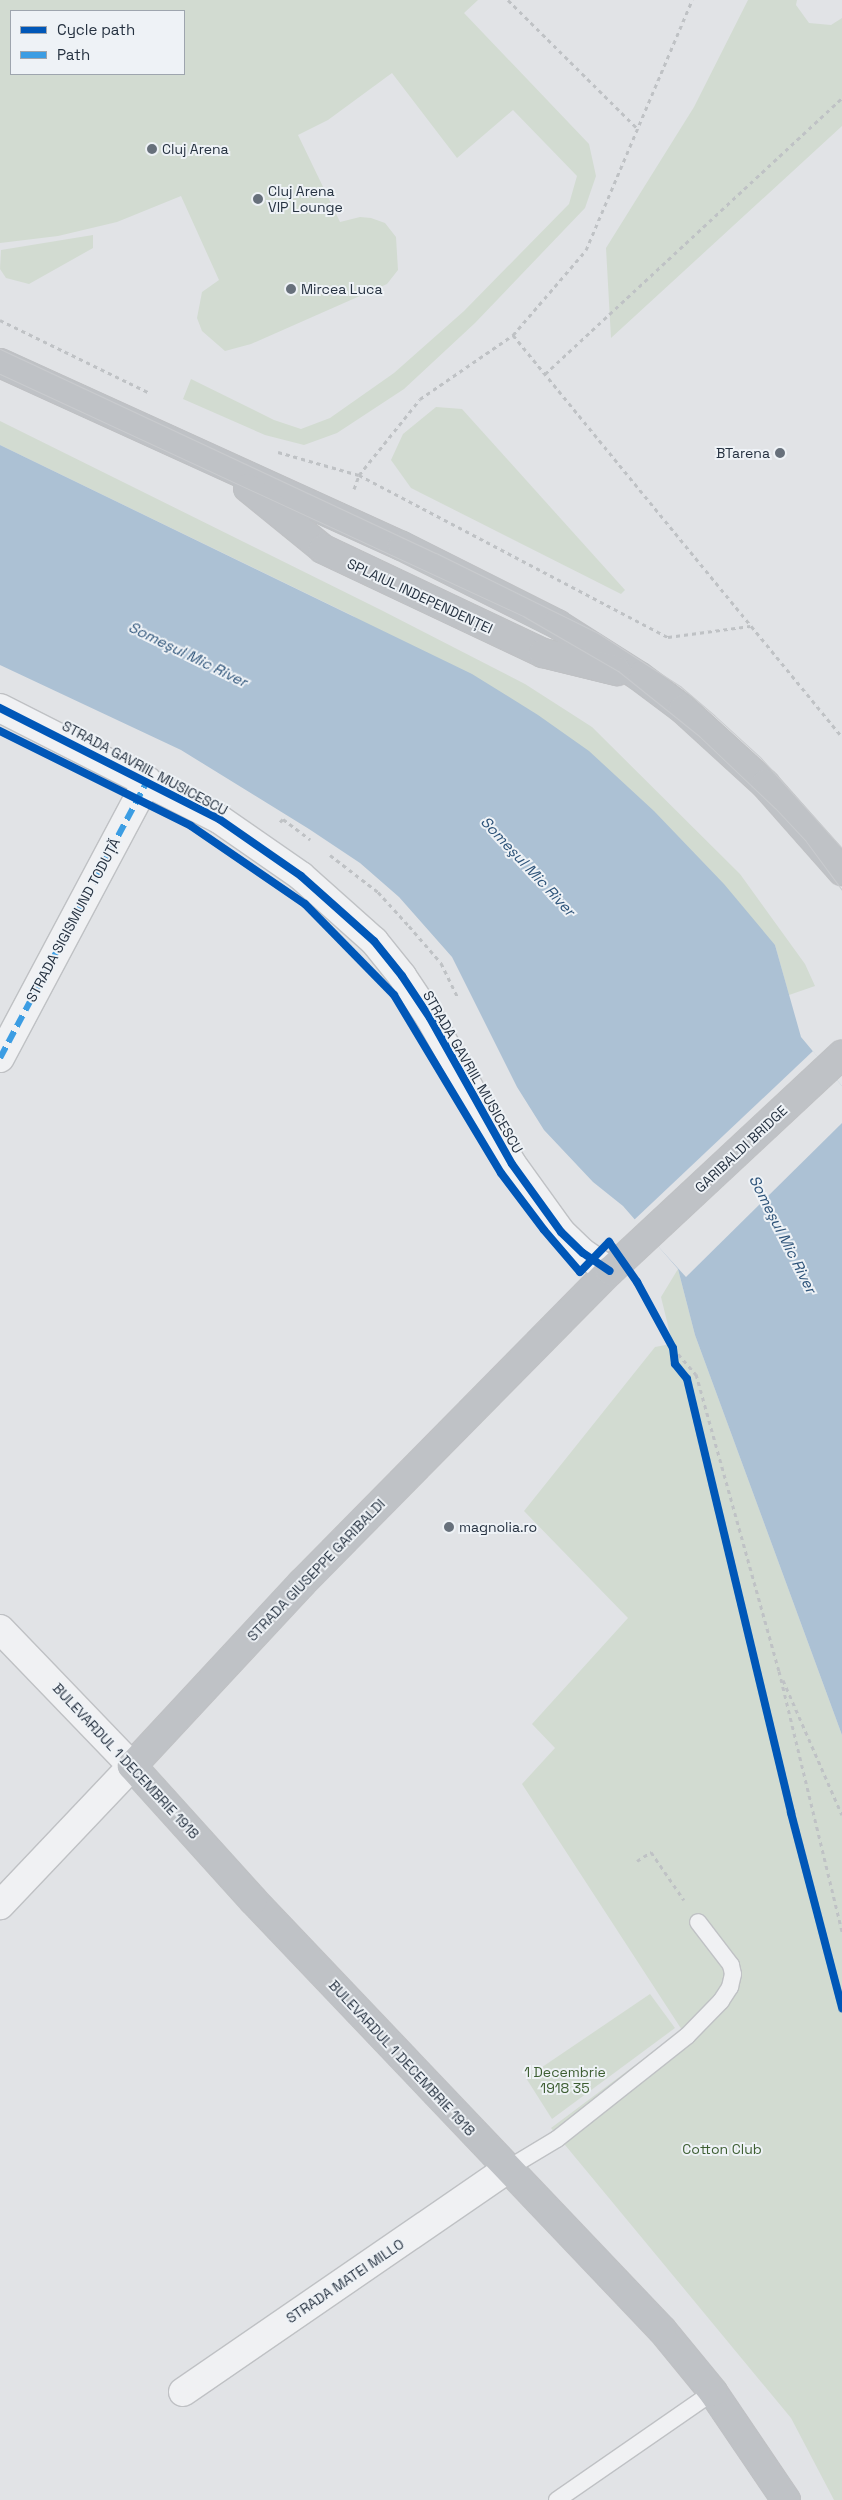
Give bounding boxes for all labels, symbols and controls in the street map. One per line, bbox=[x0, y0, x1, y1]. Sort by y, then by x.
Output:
legend bbox=[10, 10, 185, 75]
text: Cycle path bbox=[57, 20, 135, 39]
text: Path bbox=[57, 45, 90, 64]
place label: Cluj Arena bbox=[162, 141, 229, 157]
marker: Cluj Arena bbox=[146, 143, 158, 155]
place label: Cluj Arena VIP Lounge bbox=[268, 183, 343, 216]
marker: Cluj Arena VIP Lounge bbox=[252, 193, 264, 205]
place label: Mircea Luca bbox=[301, 281, 382, 297]
marker: Mircea Luca bbox=[285, 283, 297, 295]
place label: BTarena bbox=[716, 445, 770, 461]
marker: BTarena bbox=[774, 447, 786, 459]
street label: SPLAIUL INDEPENDENȚEI bbox=[344, 555, 496, 637]
water label: Someşul Mic River bbox=[126, 617, 250, 691]
street label: STRADA GAVRIIL MUSICESCU bbox=[59, 717, 231, 819]
water label: Someşul Mic River bbox=[477, 812, 579, 920]
street label: STRADA SIGISMUND TODUȚĂ bbox=[22, 835, 124, 1005]
street label: STRADA GAVRIIL MUSICESCU bbox=[419, 987, 527, 1157]
street label: GARIBALDI BRIDGE bbox=[691, 1102, 791, 1196]
water label: Someşul Mic River bbox=[746, 1172, 820, 1296]
street label: STRADA GIUSEPPE GARIBALDI bbox=[244, 1495, 388, 1645]
place label: magnolia.ro bbox=[459, 1519, 537, 1535]
marker: magnolia.ro bbox=[443, 1521, 455, 1533]
street label: BULEVARDUL 1 DECEMBRIE 1918 bbox=[49, 1680, 203, 1842]
street label: BULEVARDUL 1 DECEMBRIE 1918 bbox=[325, 1977, 479, 2139]
park label: 1 Decembrie 1918 35 bbox=[524, 2064, 606, 2096]
park label: Cotton Club bbox=[682, 2141, 762, 2157]
street label: STRADA MATEI MILLO bbox=[283, 2235, 407, 2327]

